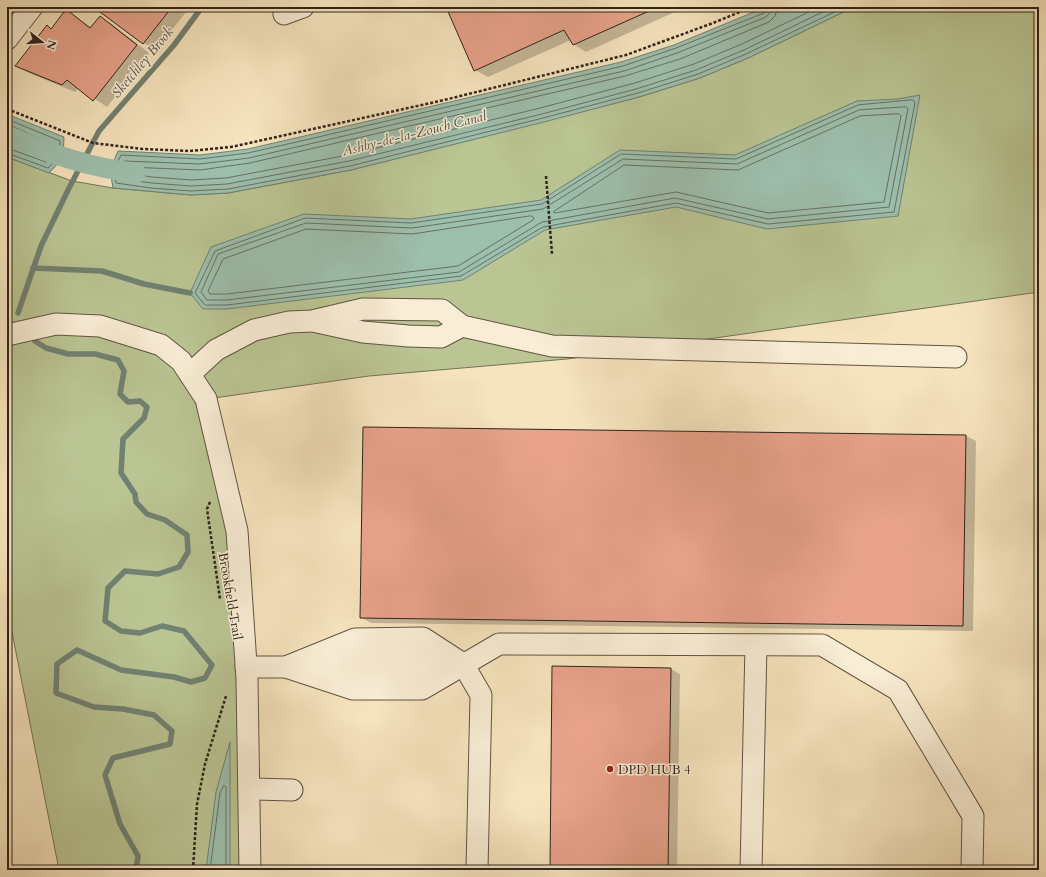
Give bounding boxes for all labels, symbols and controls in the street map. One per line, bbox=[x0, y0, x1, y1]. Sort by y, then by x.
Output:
north arrow bbox=[22, 22, 62, 62]
water label: Sketchley Brook bbox=[107, 23, 178, 102]
text: N bbox=[42, 38, 60, 52]
water label: Ashby-de-la-Zouch Canal bbox=[339, 106, 489, 161]
street label: Brookfield Trail bbox=[213, 551, 247, 642]
place label: DPD HUB 4 bbox=[618, 761, 691, 779]
marker: DPD HUB 4 bbox=[605, 764, 615, 774]

